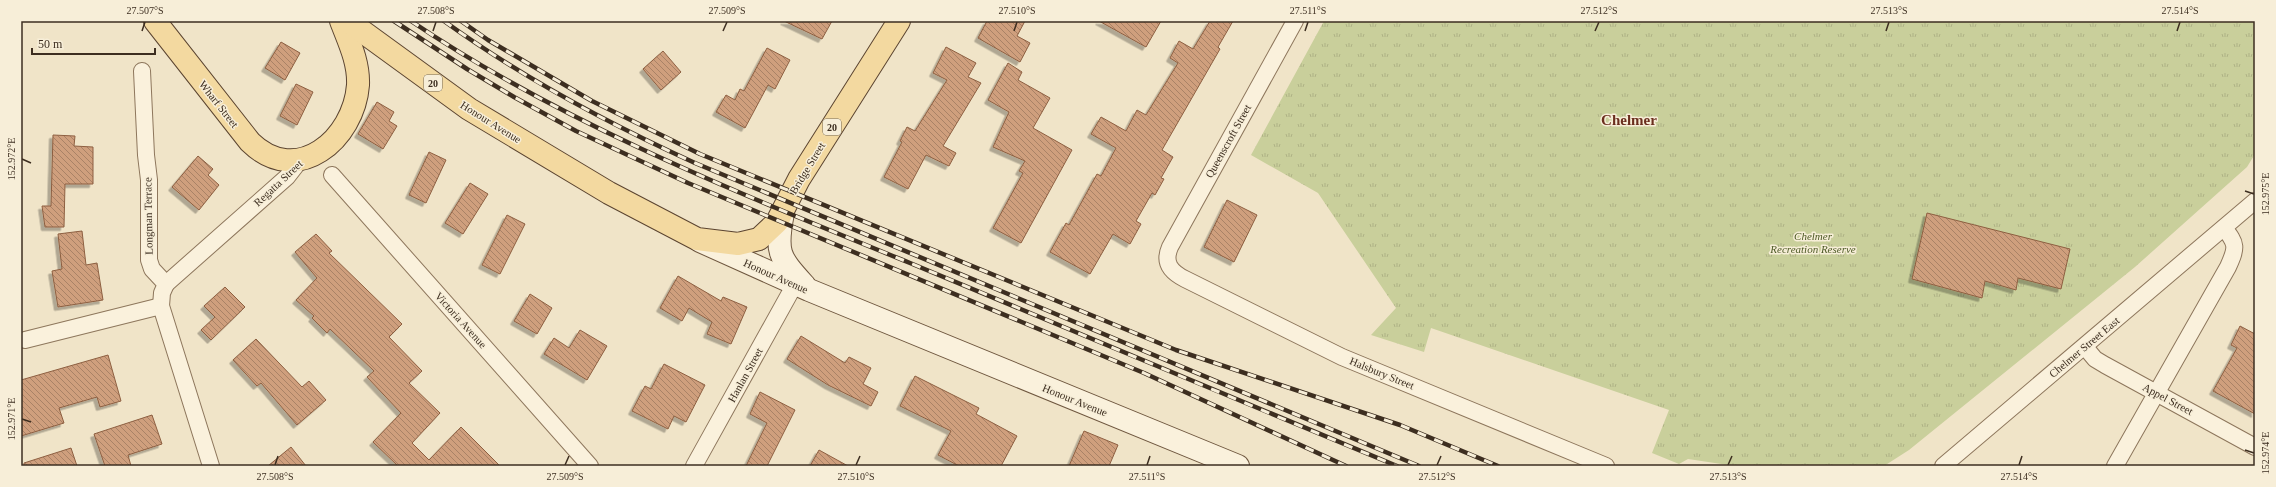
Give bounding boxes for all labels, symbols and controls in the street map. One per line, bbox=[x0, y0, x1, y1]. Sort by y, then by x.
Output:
text: 27.507°S bbox=[126, 5, 164, 16]
text: 27.508°S bbox=[417, 5, 455, 16]
text: 27.509°S bbox=[708, 5, 746, 16]
text: 27.510°S bbox=[998, 5, 1036, 16]
text: 27.511°S bbox=[1290, 5, 1326, 16]
text: 27.512°S bbox=[1580, 5, 1618, 16]
text: 27.513°S bbox=[1870, 5, 1908, 16]
text: 27.514°S bbox=[2161, 5, 2199, 16]
scale bar bbox=[32, 30, 155, 56]
text: 50 m bbox=[38, 37, 63, 51]
road number: 20 bbox=[424, 75, 442, 91]
street label: Wharf Street bbox=[197, 78, 241, 130]
street label: Honour Avenue bbox=[458, 99, 524, 145]
street label: Queenscroft Street bbox=[1203, 102, 1253, 180]
district label: Chelmer bbox=[1601, 112, 1657, 128]
road number: 20 bbox=[823, 119, 841, 135]
text: 152.972°E bbox=[6, 138, 17, 180]
street label: Bridge Street bbox=[787, 140, 827, 196]
street label: Regatta Street bbox=[251, 157, 305, 209]
text: 152.975°E bbox=[2260, 173, 2271, 215]
street label: Longman Terrace bbox=[141, 177, 155, 255]
park label: Chelmer Recreation Reserve bbox=[1769, 230, 1856, 255]
street label: Honour Avenue bbox=[742, 256, 810, 296]
street label: Victoria Avenue bbox=[433, 290, 489, 350]
street label: Chelmer Street East bbox=[2046, 314, 2122, 380]
street label: Hanlan Street bbox=[725, 346, 765, 404]
street label: Halsbury Street bbox=[1348, 355, 1416, 391]
street label: Honour Avenue bbox=[1041, 381, 1109, 419]
street label: Appel Street bbox=[2141, 381, 2195, 417]
text: 152.971°E bbox=[6, 398, 17, 440]
text: 152.974°E bbox=[2260, 432, 2271, 474]
text: 27.508°S bbox=[256, 471, 294, 482]
text: 27.509°S bbox=[546, 471, 584, 482]
text: 27.510°S bbox=[837, 471, 875, 482]
text: 27.511°S bbox=[1129, 471, 1165, 482]
text: 27.512°S bbox=[1418, 471, 1456, 482]
text: 27.513°S bbox=[1709, 471, 1747, 482]
text: 27.514°S bbox=[2000, 471, 2038, 482]

